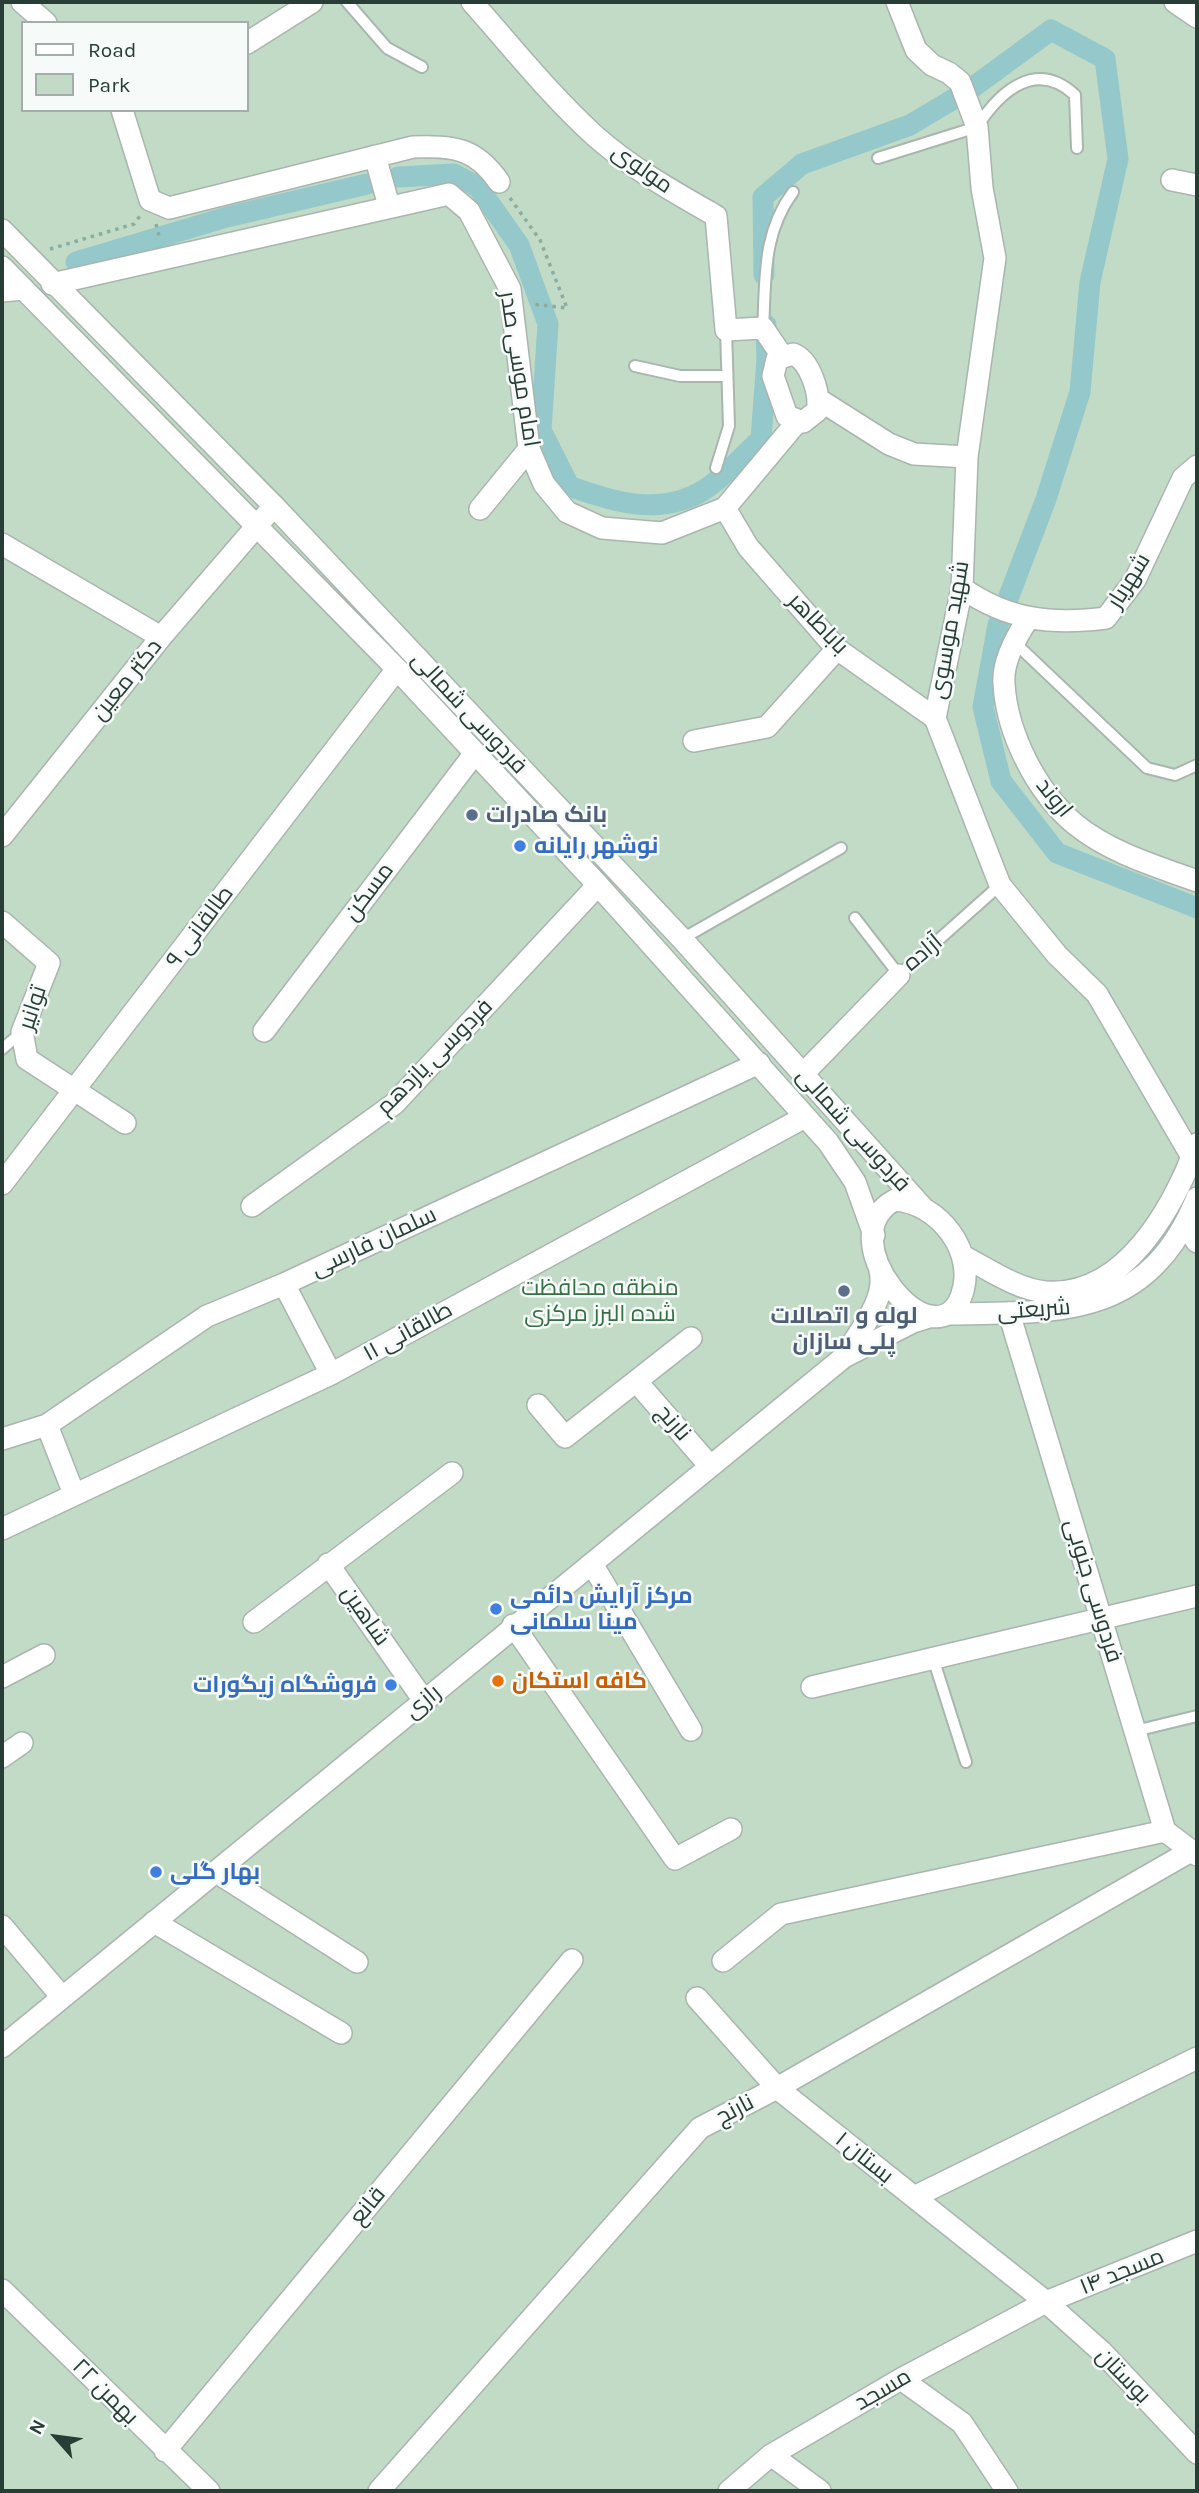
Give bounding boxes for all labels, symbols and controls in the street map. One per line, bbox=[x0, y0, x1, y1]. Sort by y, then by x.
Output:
legend bbox=[21, 21, 248, 112]
text: Road bbox=[88, 38, 136, 62]
text: Park bbox=[88, 73, 131, 97]
street label: مولوی bbox=[606, 138, 678, 200]
street label: امام موسی صدر bbox=[493, 289, 545, 449]
street label: شهریار bbox=[1101, 548, 1157, 614]
street label: شهید موسوی bbox=[924, 559, 976, 701]
street label: باباطاهر bbox=[782, 587, 854, 661]
street label: دکتر معین bbox=[86, 634, 168, 726]
street label: فردوسی شمالی bbox=[405, 646, 533, 780]
street label: اروند bbox=[1030, 773, 1078, 823]
place label: بانک صادرات bbox=[486, 801, 607, 829]
marker: بانک صادرات bbox=[464, 807, 480, 823]
place label: نوشهر رایانه bbox=[534, 832, 658, 860]
marker: نوشهر رایانه bbox=[512, 838, 528, 854]
street label: مسکن bbox=[338, 857, 400, 927]
street label: طالقانی ۹ bbox=[160, 881, 240, 973]
street label: آزاده bbox=[898, 929, 948, 977]
street label: توانیر bbox=[13, 982, 53, 1034]
street label: فردوسی یازدهم bbox=[371, 993, 499, 1121]
street label: فردوسی شمالی bbox=[790, 1062, 916, 1198]
street label: سلمان فارسی bbox=[307, 1201, 441, 1283]
park label: منطقه محافظت شده البرز مرکزی bbox=[521, 1274, 679, 1328]
marker: لوله و اتصالات پلی سازان bbox=[836, 1283, 852, 1299]
street label: شریعتی bbox=[996, 1294, 1072, 1326]
street label: طالقانی ۱۱ bbox=[359, 1296, 457, 1368]
place label: لوله و اتصالات پلی سازان bbox=[771, 1302, 917, 1356]
street label: نارنج bbox=[650, 1399, 696, 1447]
street label: فردوسی جنوبی bbox=[1058, 1516, 1128, 1666]
street label: شاهین bbox=[334, 1581, 396, 1651]
place label: مرکز آرایش دائمی مینا سلمانی bbox=[510, 1582, 693, 1636]
marker: مرکز آرایش دائمی مینا سلمانی bbox=[488, 1601, 504, 1617]
place label: کافه استکان bbox=[512, 1667, 647, 1695]
place label: فروشگاه زیگورات bbox=[193, 1671, 377, 1699]
marker: کافه استکان bbox=[490, 1673, 506, 1689]
marker: فروشگاه زیگورات bbox=[383, 1677, 399, 1693]
street label: رازی bbox=[399, 1679, 447, 1725]
place label: بهار گلی bbox=[170, 1858, 260, 1886]
marker: بهار گلی bbox=[148, 1864, 164, 1880]
street label: نارنج bbox=[711, 2089, 759, 2131]
street label: بستان ۱ bbox=[829, 2126, 899, 2190]
street label: قانع bbox=[344, 2181, 392, 2231]
street label: مسجد ۱۴ bbox=[1076, 2243, 1168, 2301]
street label: بوستان bbox=[1090, 2342, 1156, 2410]
street label: ۲۲ بهمن bbox=[66, 2353, 144, 2431]
street label: مسجد bbox=[850, 2363, 916, 2417]
north arrow bbox=[21, 2402, 91, 2472]
text: N bbox=[25, 2416, 50, 2438]

